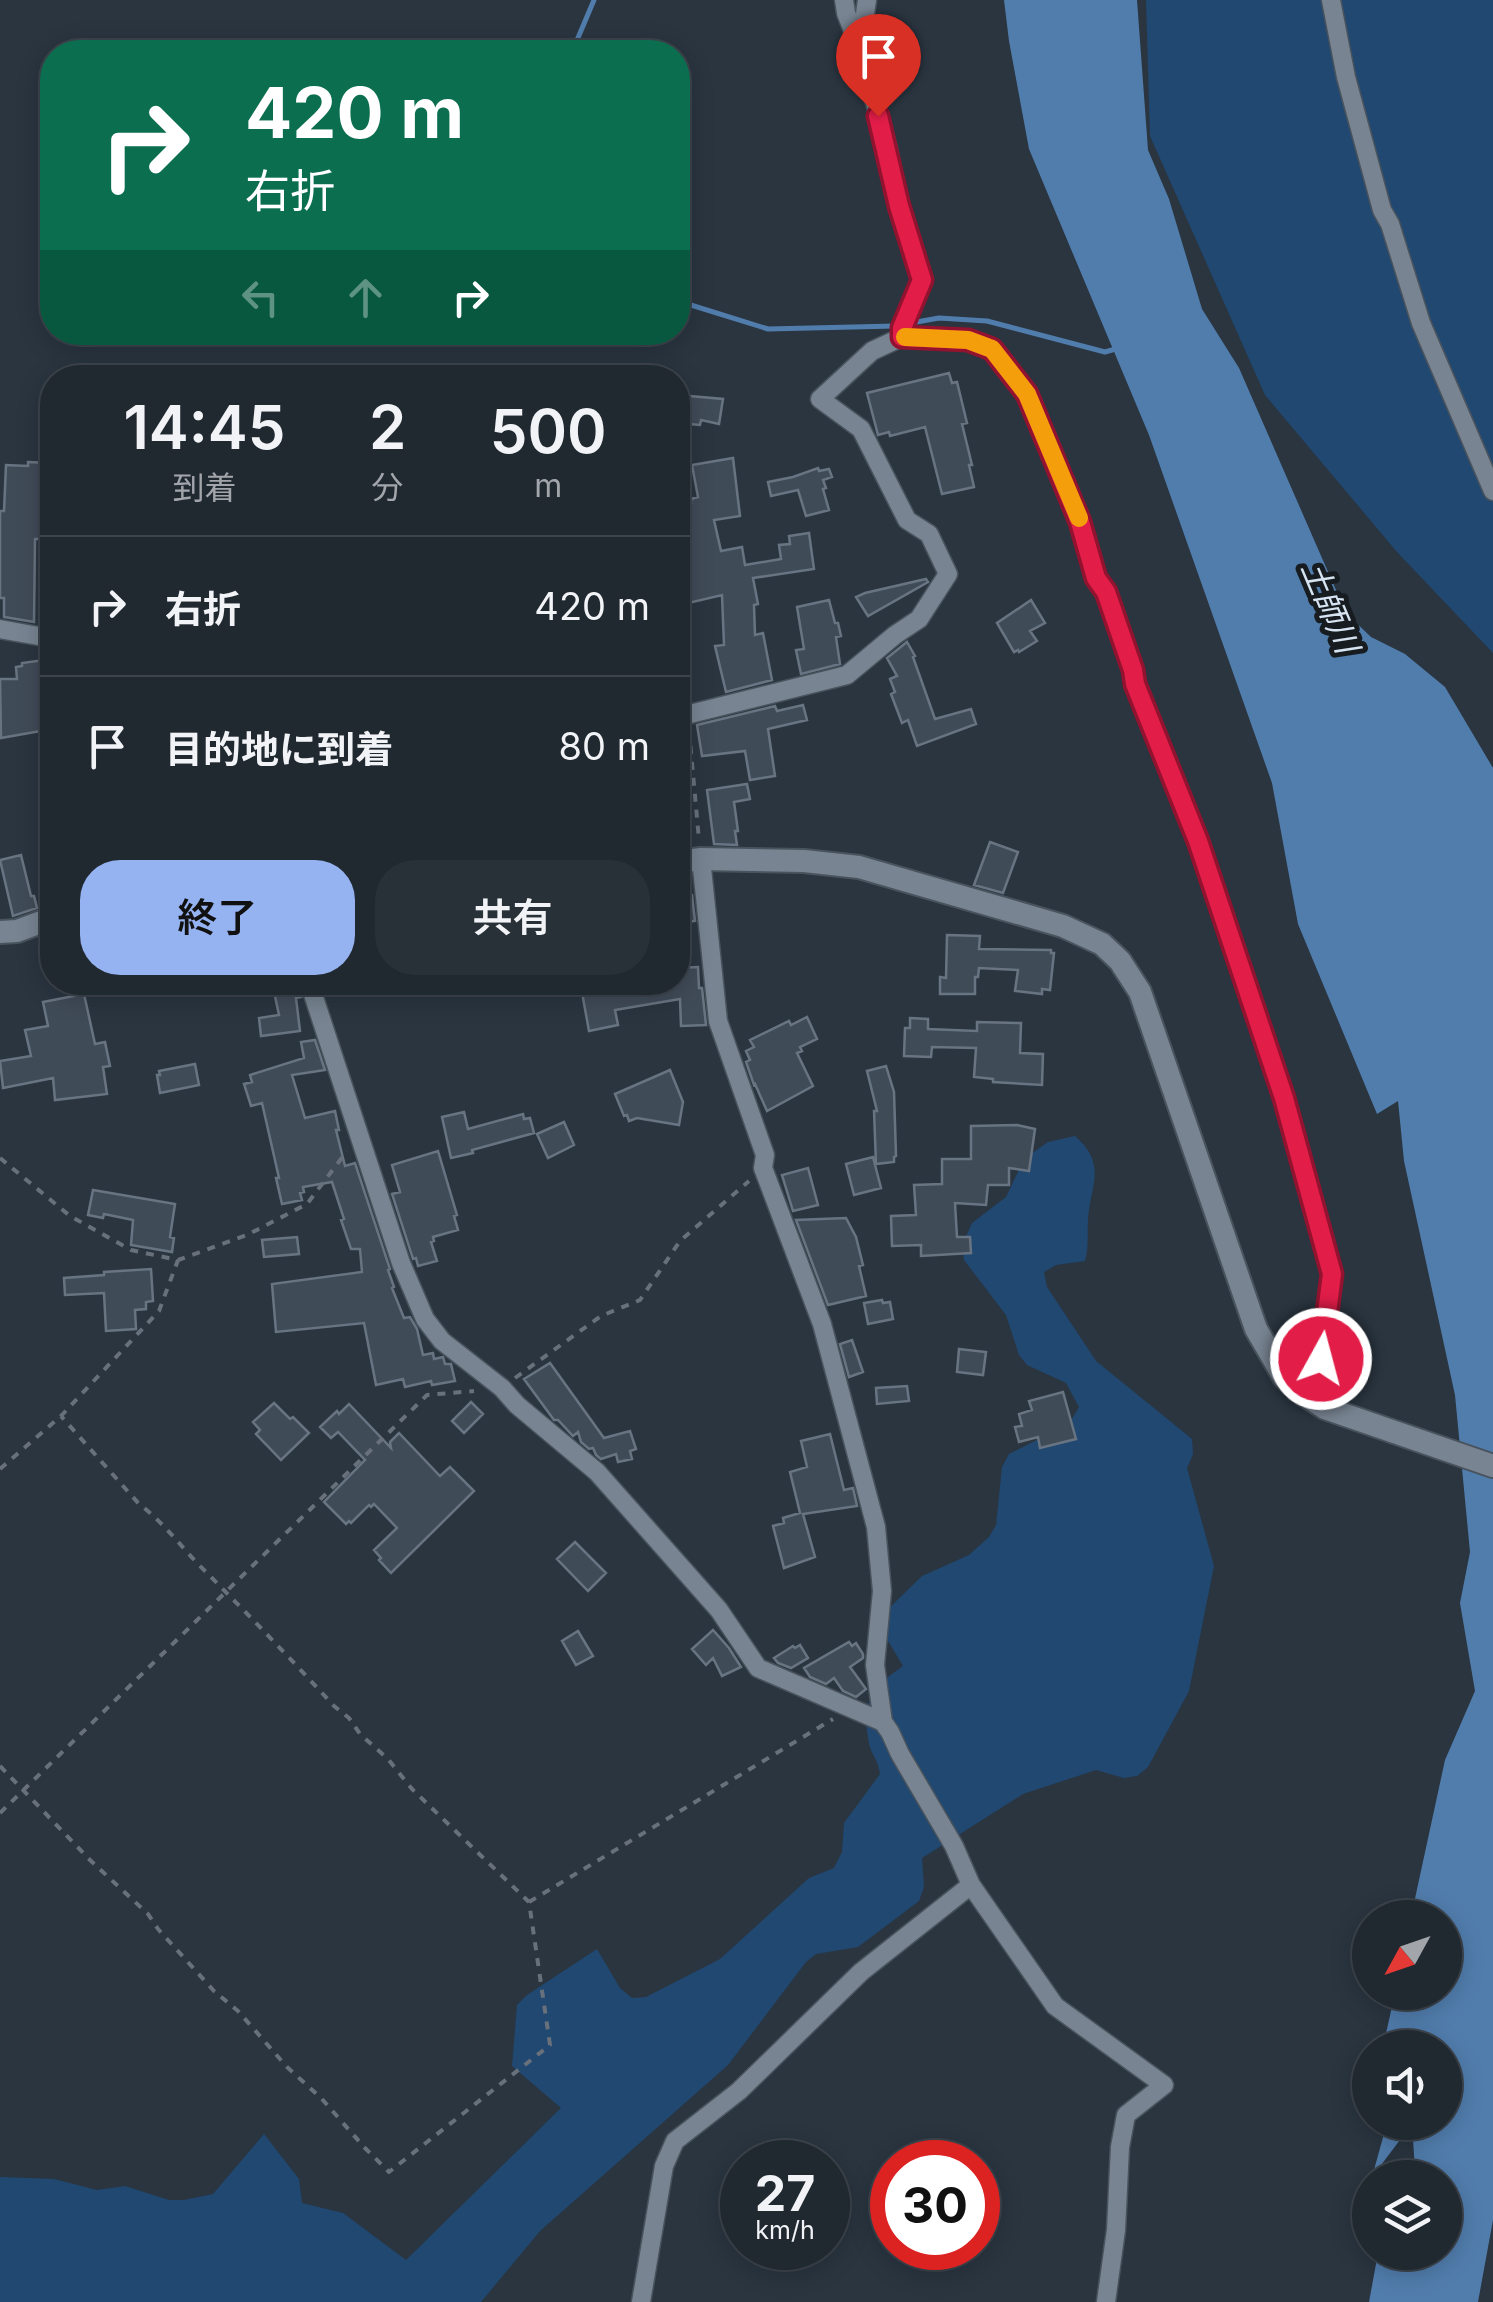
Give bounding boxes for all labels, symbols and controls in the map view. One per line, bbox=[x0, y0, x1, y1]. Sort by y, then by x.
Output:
pin bbox=[836, 14, 921, 117]
icon: arrive bbox=[851, 29, 906, 84]
text: 420 m bbox=[245, 70, 464, 155]
icon: right bbox=[80, 80, 210, 210]
text: 右折 bbox=[245, 163, 335, 218]
icon: left bbox=[233, 270, 288, 325]
icon: ahead bbox=[338, 270, 393, 325]
icon: right bbox=[443, 270, 498, 325]
text: 14:45 bbox=[123, 391, 286, 463]
text: 2 bbox=[369, 391, 406, 463]
text: 500 bbox=[490, 395, 607, 467]
text: m bbox=[534, 466, 562, 505]
text: 到着 bbox=[172, 468, 236, 507]
text: 分 bbox=[372, 468, 404, 507]
water label: 土師川 bbox=[1294, 555, 1368, 661]
icon: right bbox=[80, 579, 135, 634]
text: 420 m bbox=[534, 583, 650, 629]
text: 右折 bbox=[165, 586, 241, 632]
icon: arrive bbox=[80, 719, 135, 774]
text: 80 m bbox=[559, 723, 650, 769]
text: 目的地に到着 bbox=[165, 726, 393, 772]
button: 終了 bbox=[80, 860, 355, 975]
button: 共有 bbox=[375, 860, 650, 975]
position arrow bbox=[1269, 1307, 1373, 1411]
north arrow bbox=[1352, 1900, 1462, 2010]
map controls bbox=[1352, 1900, 1462, 2270]
button: sound bbox=[1352, 2030, 1462, 2140]
speed limit sign: 30 bbox=[870, 2140, 1000, 2270]
button: layers bbox=[1352, 2160, 1462, 2270]
text: 27 bbox=[755, 2163, 815, 2223]
text: km/h bbox=[755, 2215, 815, 2245]

